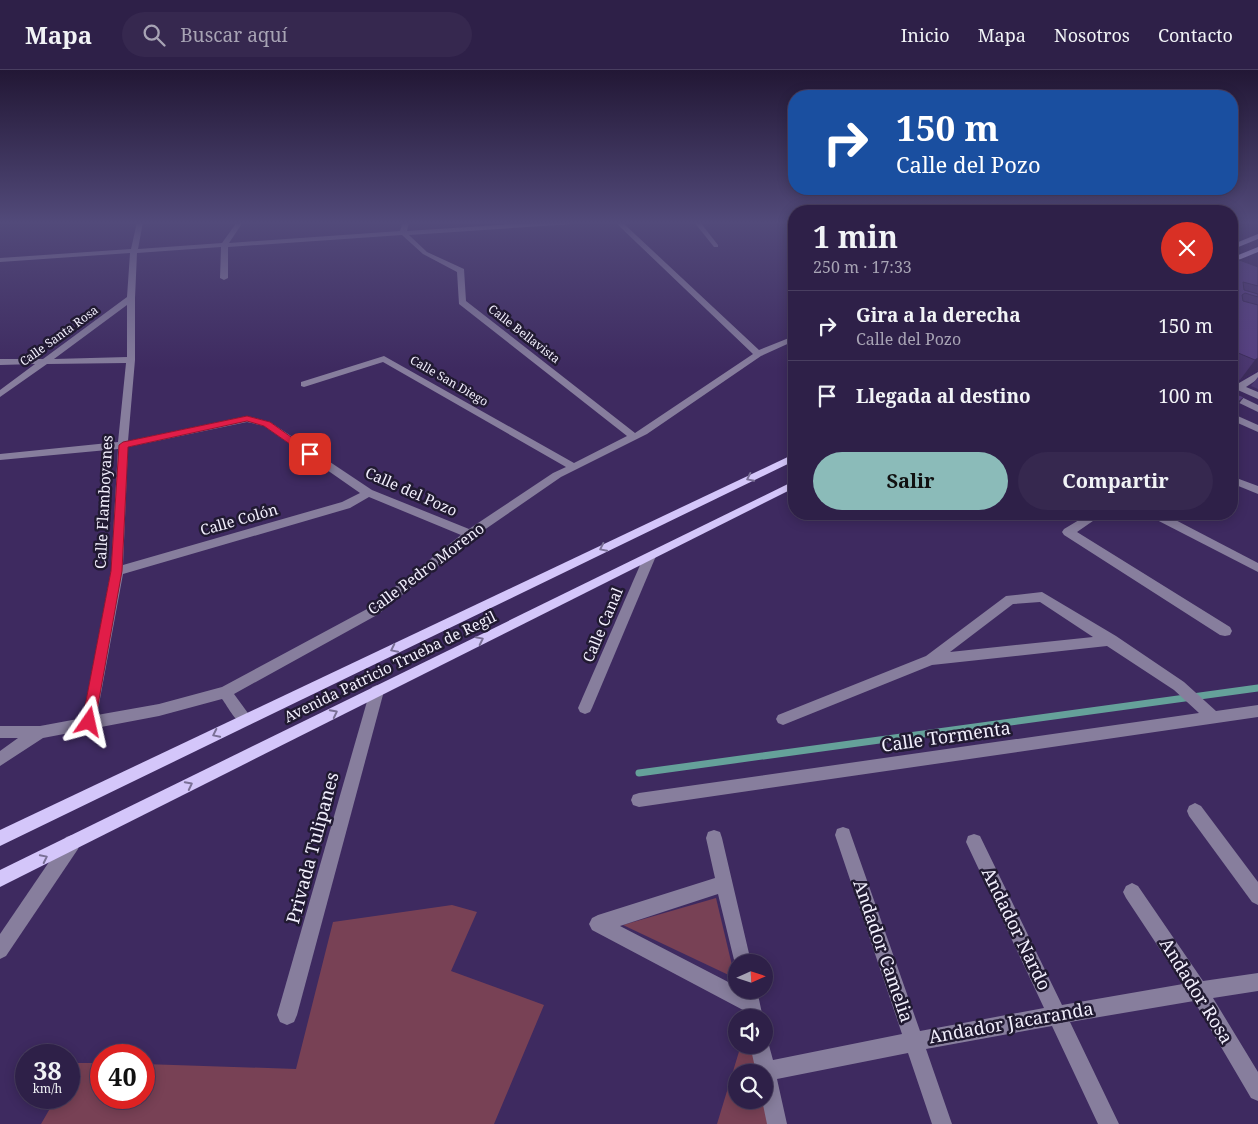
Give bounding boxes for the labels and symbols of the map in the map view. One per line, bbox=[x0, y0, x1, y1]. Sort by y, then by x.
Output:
street label: Calle Bellavista bbox=[485, 300, 564, 367]
street label: Calle Santa Rosa bbox=[16, 301, 102, 370]
street label: Calle San Diego bbox=[407, 351, 491, 410]
pin bbox=[289, 433, 331, 475]
street label: Calle Flamboyanes bbox=[90, 434, 117, 569]
street label: Calle del Pozo bbox=[362, 462, 461, 520]
one-way arrow bbox=[746, 472, 755, 482]
street label: Calle Colón bbox=[198, 498, 280, 540]
street label: Calle Pedro Moreno bbox=[363, 518, 488, 619]
one-way arrow bbox=[599, 542, 608, 553]
street label: Calle Canal bbox=[577, 584, 627, 665]
street label: Avenida Patricio Trueba de Regil bbox=[280, 606, 499, 726]
one-way arrow bbox=[475, 636, 484, 646]
one-way arrow bbox=[390, 643, 399, 653]
position arrow bbox=[62, 695, 114, 747]
one-way arrow bbox=[329, 709, 338, 719]
street label: Calle Tormenta bbox=[880, 715, 1012, 757]
one-way arrow bbox=[212, 728, 221, 738]
street label: Privada Tulipanes bbox=[280, 769, 344, 926]
one-way arrow bbox=[184, 781, 193, 791]
one-way arrow bbox=[38, 854, 47, 864]
street label: Andador Nardo bbox=[977, 863, 1057, 994]
street label: Andador Camelia bbox=[848, 876, 920, 1025]
street label: Andador Rosa bbox=[1155, 933, 1239, 1048]
north arrow bbox=[728, 954, 772, 999]
street label: Andador Jacaranda bbox=[927, 996, 1095, 1048]
speed limit sign: 40 bbox=[90, 1044, 155, 1109]

